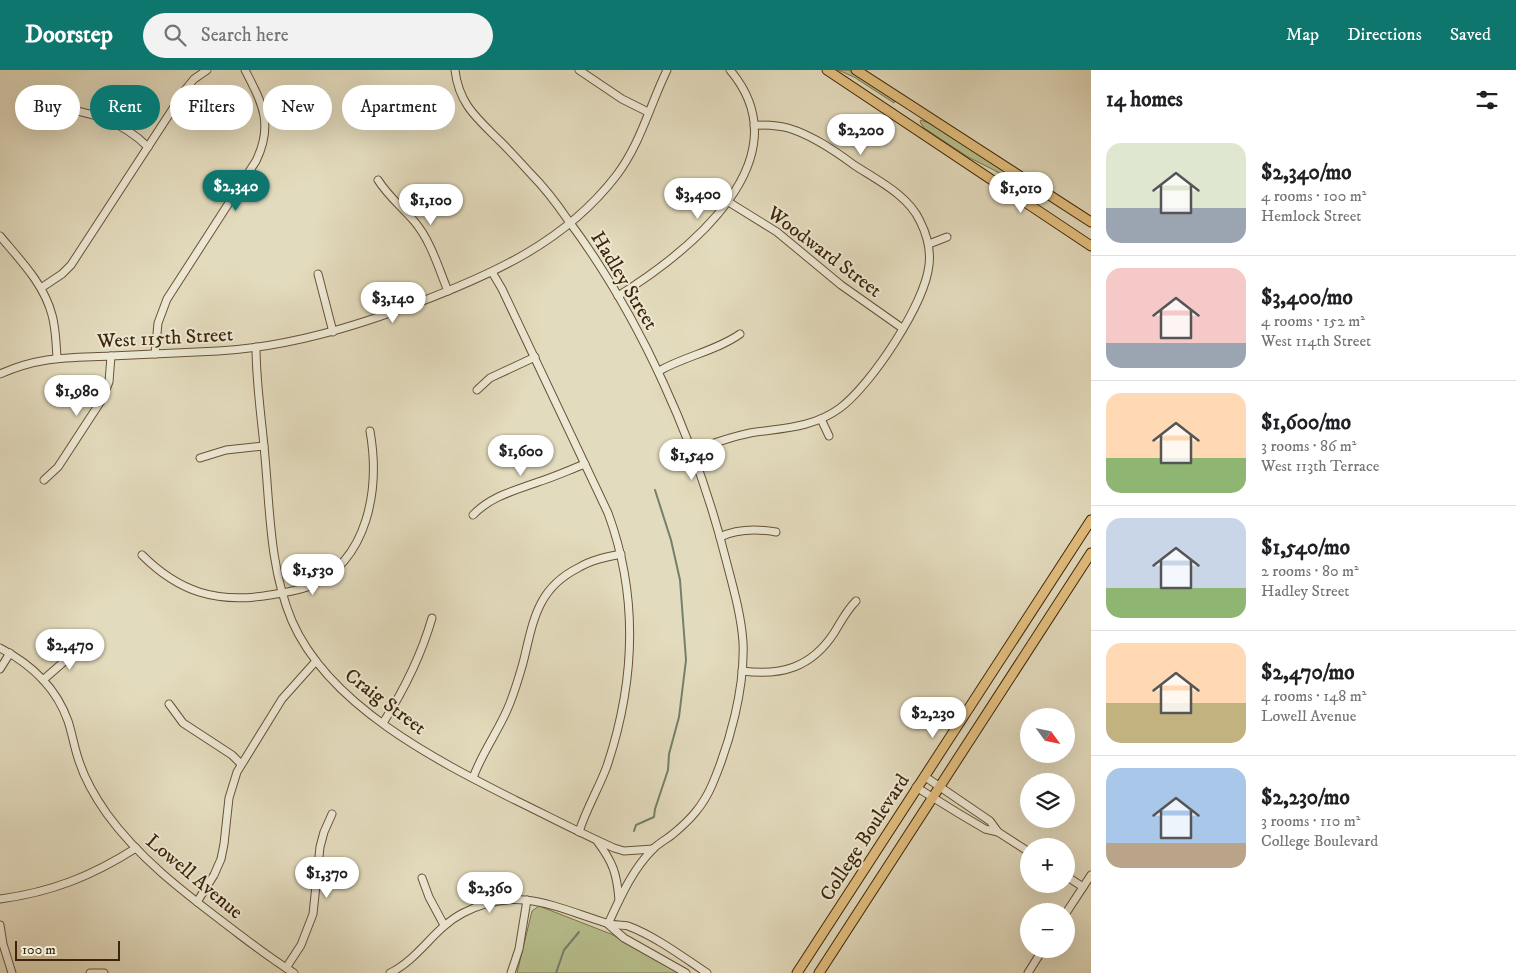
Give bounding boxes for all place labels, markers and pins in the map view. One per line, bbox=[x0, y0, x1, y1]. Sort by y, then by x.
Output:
pin: $2,200 bbox=[820, 114, 902, 156]
pin: $2,340 bbox=[195, 170, 277, 212]
pin: $1,010 bbox=[980, 172, 1062, 214]
pin: $3,400 bbox=[657, 178, 739, 220]
pin: $1,100 bbox=[390, 184, 472, 226]
pin: $3,140 bbox=[352, 282, 434, 324]
pin: $1,980 bbox=[36, 374, 118, 417]
pin: $1,600 bbox=[480, 434, 562, 477]
pin: $1,540 bbox=[651, 438, 733, 481]
pin: $1,530 bbox=[272, 554, 354, 596]
pin: $2,470 bbox=[29, 628, 111, 671]
pin: $2,230 bbox=[892, 696, 974, 739]
pin: $1,370 bbox=[286, 856, 368, 899]
pin: $2,360 bbox=[449, 872, 531, 914]

